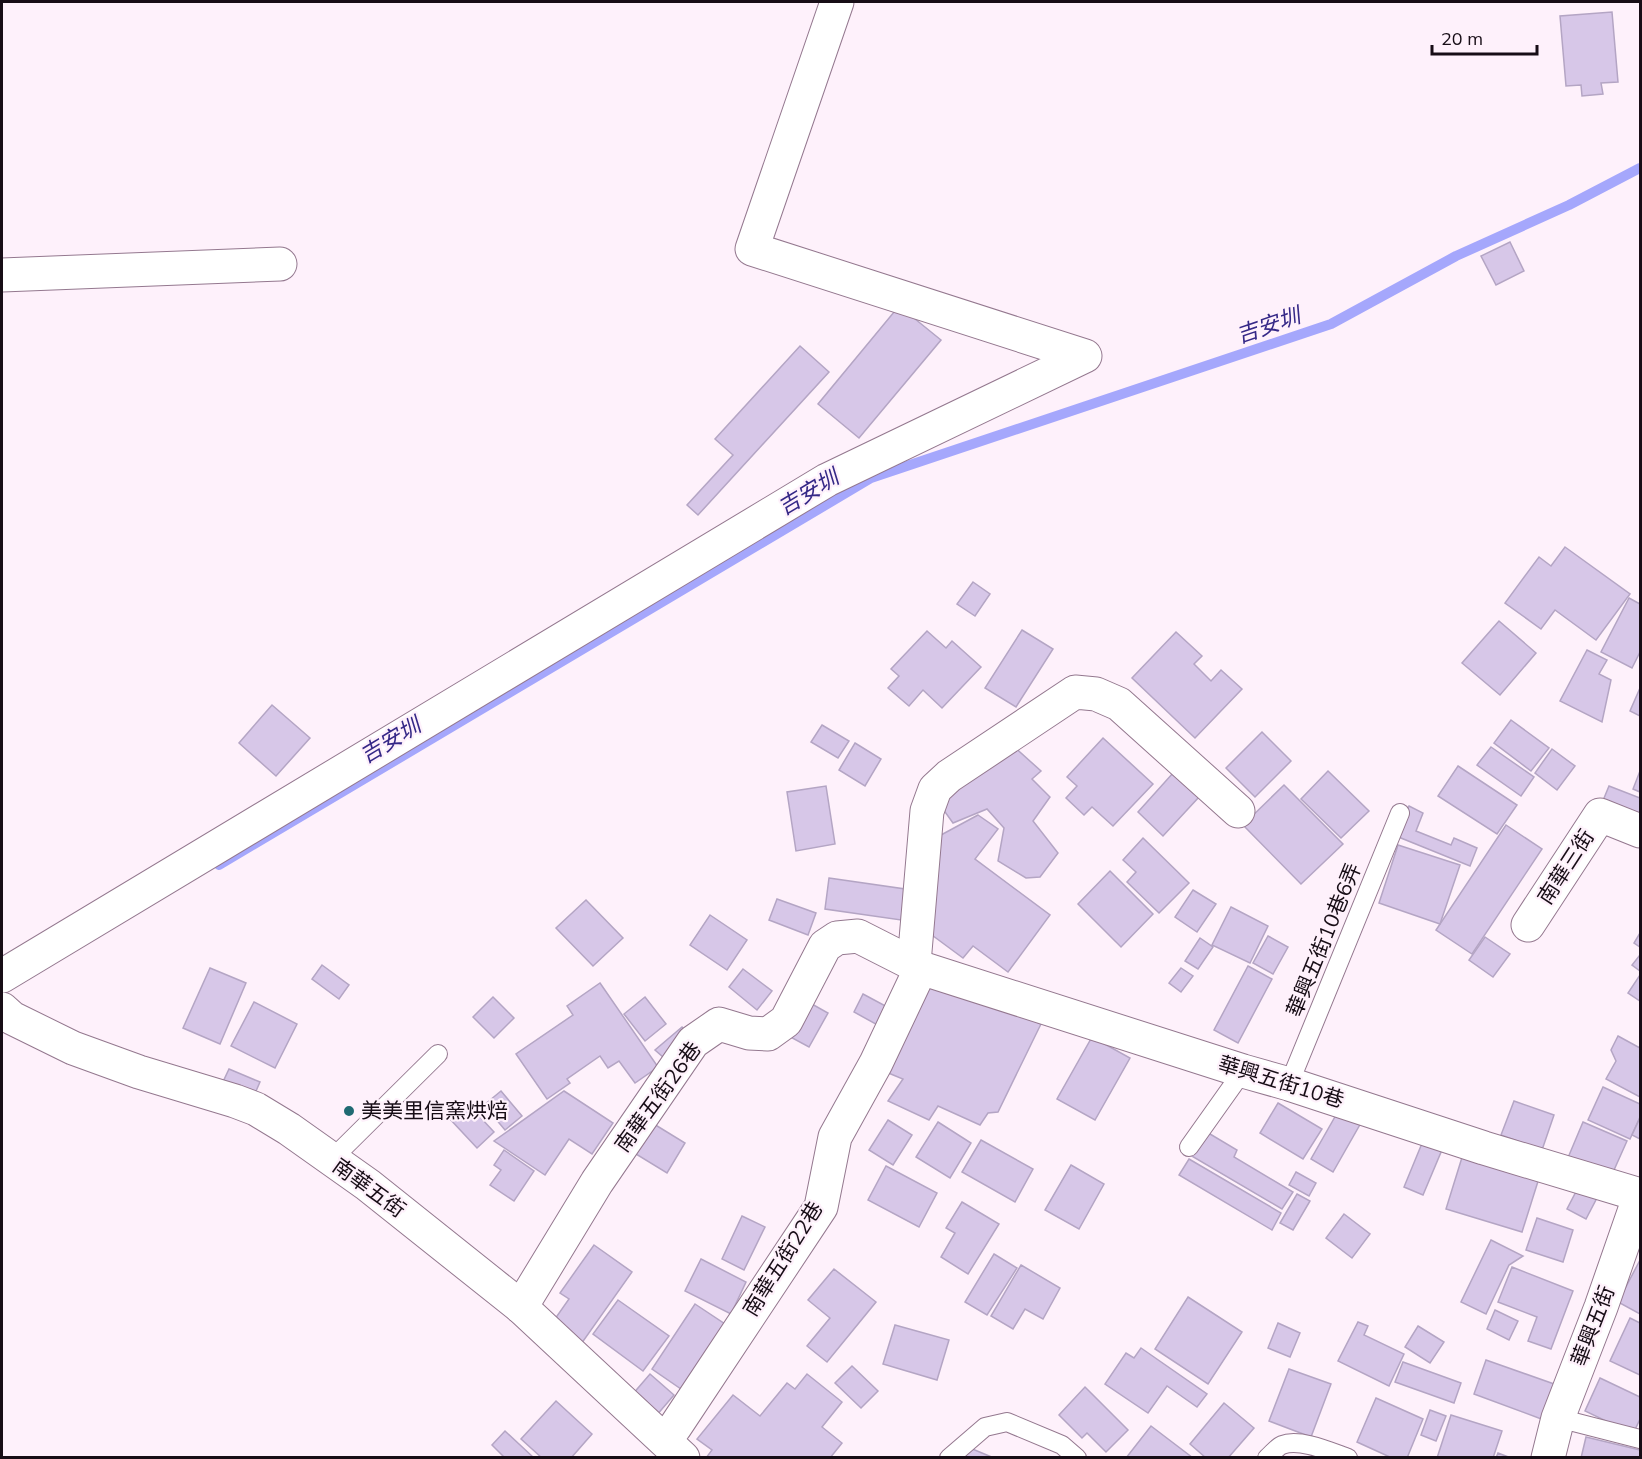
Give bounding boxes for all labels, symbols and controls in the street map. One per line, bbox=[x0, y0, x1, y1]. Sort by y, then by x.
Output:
scale bar bbox=[1432, 18, 1537, 56]
text: 20 m bbox=[1441, 27, 1483, 50]
water label: 吉安圳 bbox=[1232, 300, 1307, 349]
water label: 吉安圳 bbox=[772, 461, 846, 521]
water label: 吉安圳 bbox=[354, 709, 428, 769]
street label: 南華三街 bbox=[1531, 824, 1599, 909]
street label: 華興五街10巷6弄 bbox=[1280, 859, 1366, 1020]
street label: 南華五街26巷 bbox=[608, 1036, 706, 1157]
street label: 華興五街10巷 bbox=[1215, 1050, 1347, 1113]
place label: 美美里信窯烘焙 bbox=[361, 1097, 508, 1123]
marker: 美美里信窯烘焙 bbox=[342, 1104, 356, 1118]
street label: 南華五街 bbox=[328, 1152, 411, 1222]
street label: 南華五街22巷 bbox=[737, 1196, 828, 1321]
street label: 華興五街 bbox=[1565, 1282, 1619, 1370]

